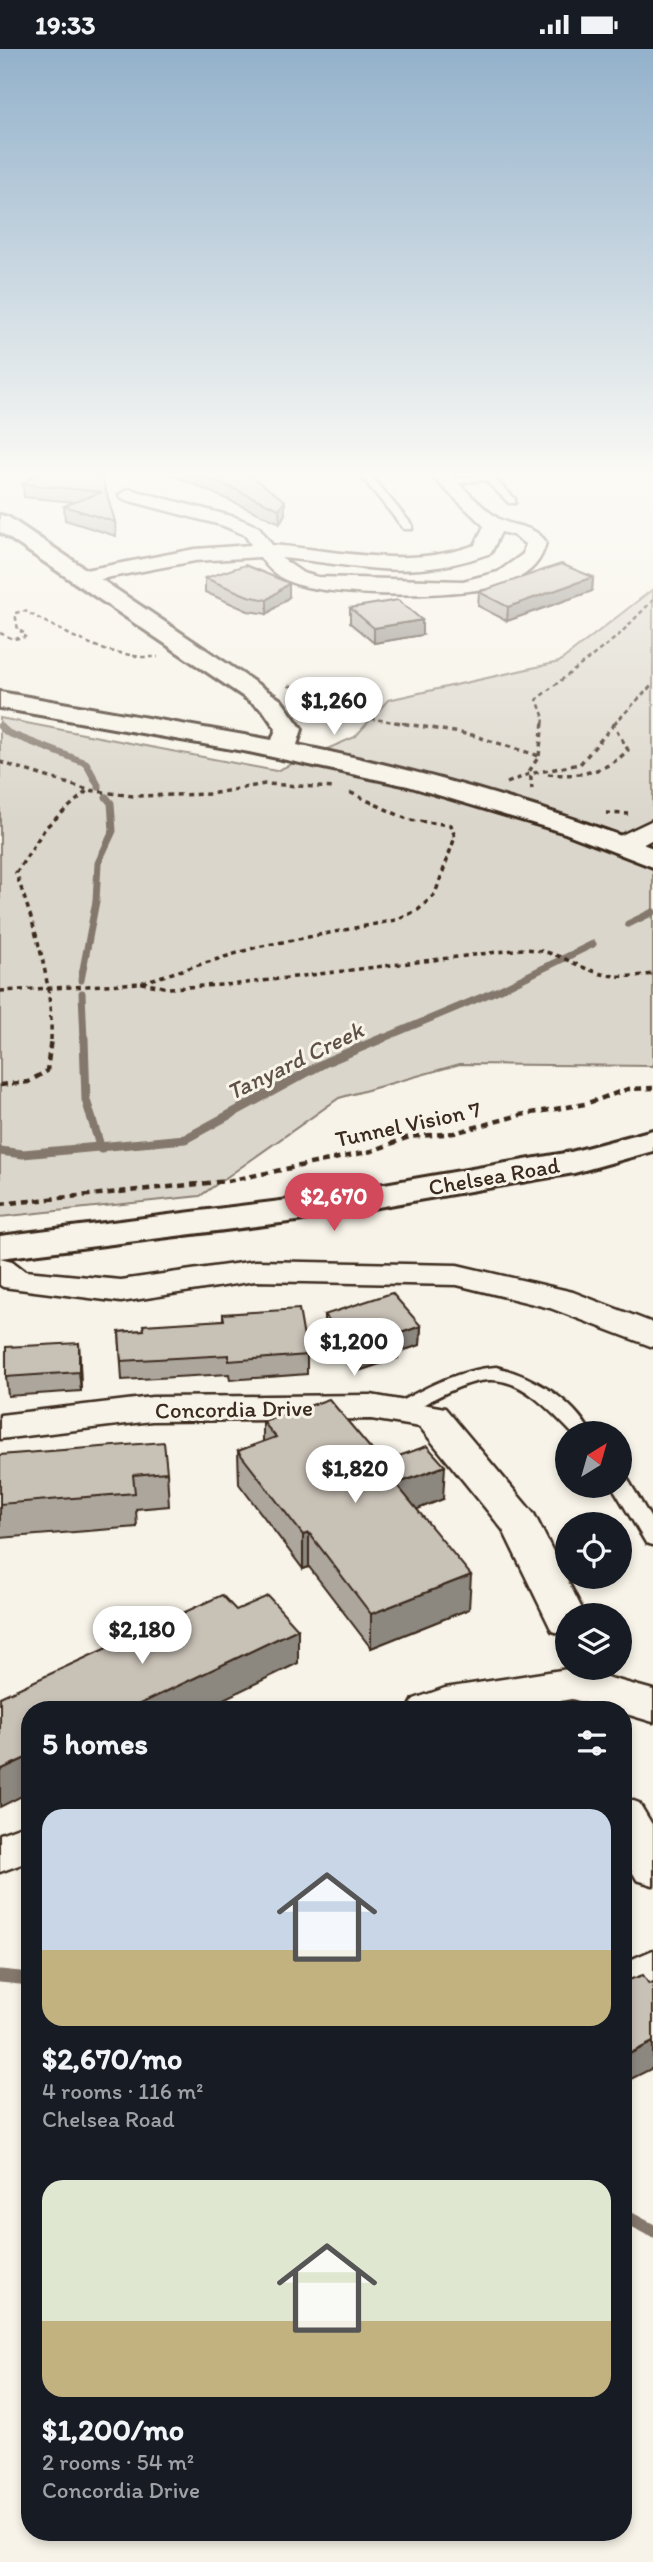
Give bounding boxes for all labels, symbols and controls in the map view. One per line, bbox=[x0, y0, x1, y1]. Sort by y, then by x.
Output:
text: 19:33 bbox=[35, 9, 95, 41]
pin: $1,260 bbox=[277, 677, 391, 737]
text: $1,260 bbox=[301, 686, 367, 714]
water label: Tanyard Creek bbox=[222, 1014, 369, 1106]
street label: Tunnel Vision 7 bbox=[333, 1095, 483, 1153]
street label: Chelsea Road bbox=[426, 1151, 562, 1201]
pin: $2,670 bbox=[277, 1173, 391, 1233]
text: $2,670 bbox=[301, 1182, 367, 1210]
pin: $1,200 bbox=[297, 1319, 411, 1378]
text: $1,200 bbox=[320, 1327, 388, 1355]
street label: Concordia Drive bbox=[155, 1394, 313, 1424]
north arrow bbox=[555, 1421, 632, 1498]
map controls bbox=[555, 1421, 632, 1680]
pin: $1,820 bbox=[298, 1445, 412, 1505]
text: $1,820 bbox=[322, 1454, 388, 1482]
button: locate bbox=[555, 1512, 632, 1589]
button: layers bbox=[555, 1603, 632, 1680]
pin: $2,180 bbox=[85, 1607, 199, 1666]
text: $2,180 bbox=[109, 1615, 175, 1643]
icon: filters bbox=[573, 1724, 611, 1762]
text: 5 homes bbox=[42, 1725, 148, 1762]
icon: home bbox=[264, 1854, 390, 1980]
text: $2,670/mo bbox=[42, 2040, 182, 2077]
text: 4 rooms · 116 m² bbox=[42, 2077, 204, 2105]
text: Chelsea Road bbox=[42, 2105, 175, 2133]
icon: home bbox=[264, 2225, 390, 2351]
text: $1,200/mo bbox=[42, 2411, 184, 2448]
text: 2 rooms · 54 m² bbox=[42, 2448, 194, 2476]
text: Concordia Drive bbox=[42, 2476, 200, 2504]

